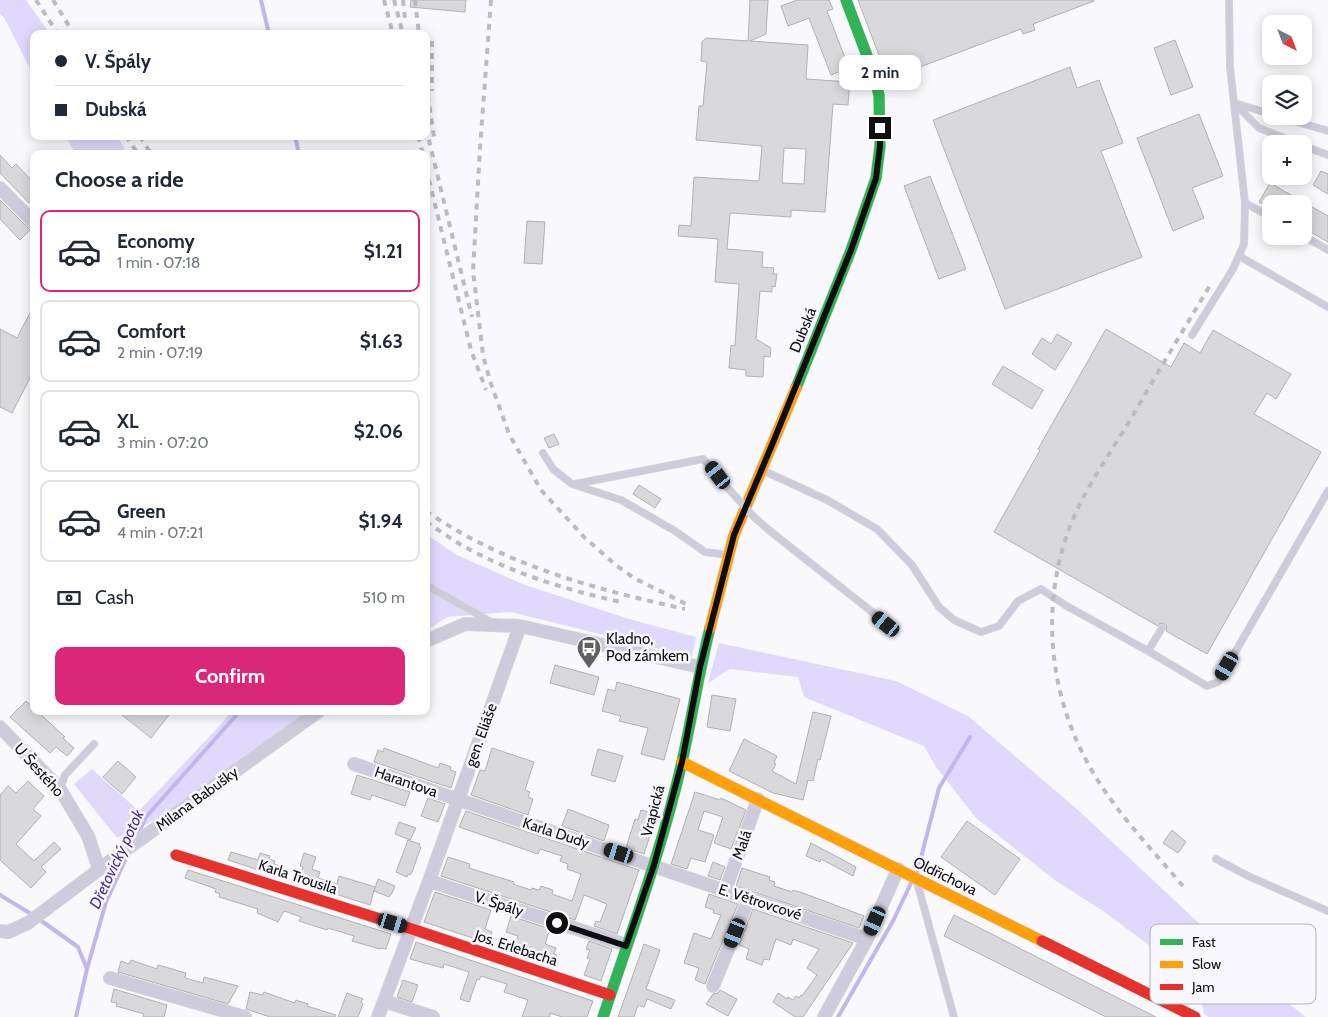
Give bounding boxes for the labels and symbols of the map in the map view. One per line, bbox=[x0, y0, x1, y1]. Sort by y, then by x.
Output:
north arrow bbox=[1262, 15, 1312, 65]
callout: 2 min bbox=[839, 56, 921, 90]
route end bbox=[869, 117, 891, 139]
street label: Dubská bbox=[786, 304, 820, 355]
car bbox=[702, 459, 733, 491]
car bbox=[869, 609, 902, 639]
place label: Kladno, Pod zámkem bbox=[606, 630, 689, 665]
bus stop icon: Kladno, Pod zámkem bbox=[576, 635, 602, 669]
car bbox=[1213, 649, 1240, 683]
street label: gen. Eliáše bbox=[461, 701, 501, 769]
street label: U Šestého bbox=[10, 739, 68, 801]
street label: Milana Babušky bbox=[152, 763, 242, 835]
street label: Harantova bbox=[372, 763, 441, 801]
street label: Vrapická bbox=[637, 782, 669, 839]
water label: Dřetovický potok bbox=[85, 806, 148, 912]
street label: Karla Dudy bbox=[520, 814, 592, 852]
street label: Malá bbox=[728, 827, 756, 862]
car bbox=[602, 841, 635, 865]
street label: Oldřichova bbox=[910, 853, 981, 900]
street label: Karla Trousila bbox=[256, 856, 341, 898]
street label: E. Větrovcové bbox=[716, 880, 804, 924]
street label: V. Špály bbox=[472, 887, 526, 920]
car bbox=[862, 904, 887, 938]
car bbox=[376, 911, 409, 935]
route start bbox=[546, 912, 568, 934]
car bbox=[722, 916, 747, 950]
legend bbox=[1150, 924, 1316, 1004]
street label: Jos. Erlebacha bbox=[471, 926, 561, 970]
text: Fast bbox=[1192, 933, 1216, 951]
text: Slow bbox=[1192, 955, 1221, 973]
text: Jam bbox=[1191, 978, 1214, 996]

